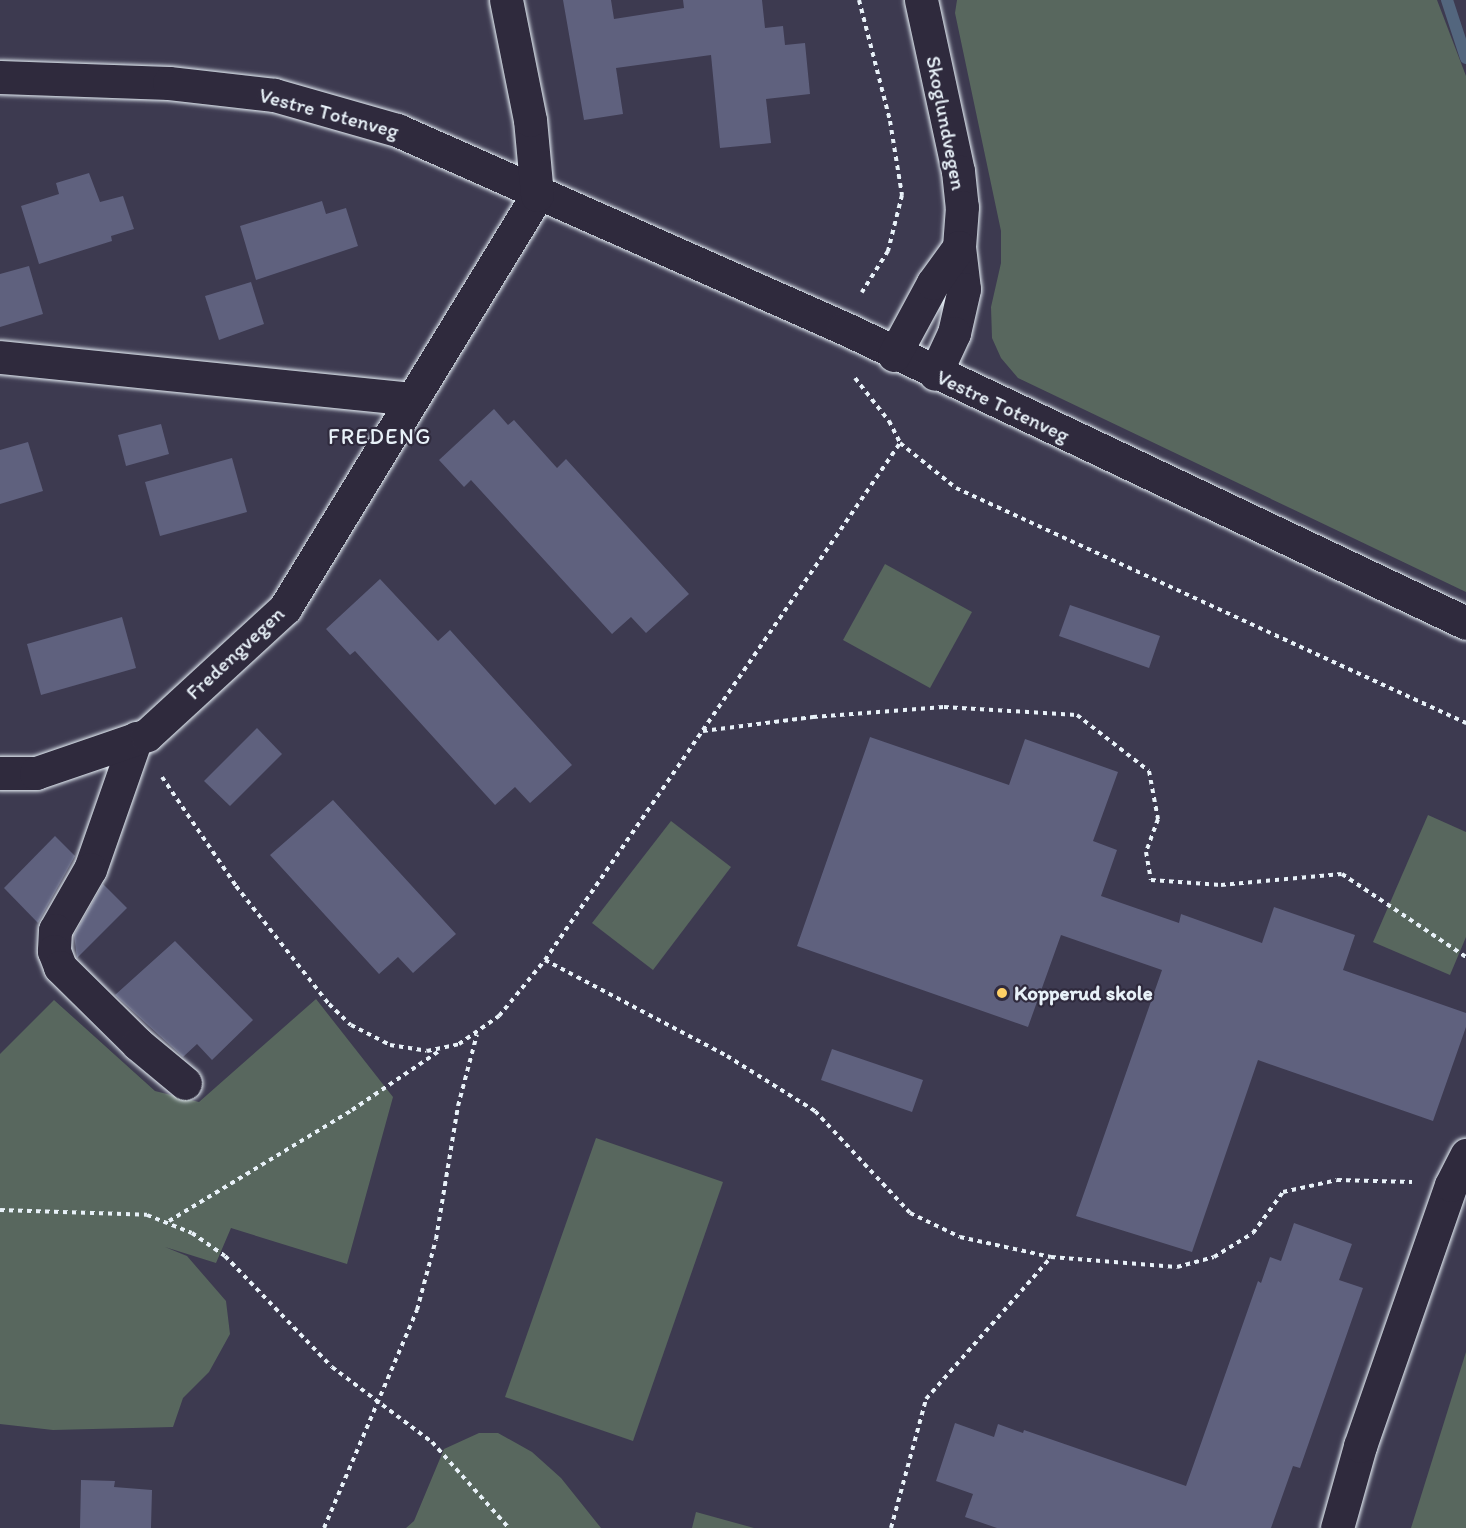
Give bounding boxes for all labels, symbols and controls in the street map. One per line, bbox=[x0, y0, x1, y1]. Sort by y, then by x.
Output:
street label: Skoglundvegen bbox=[921, 54, 971, 192]
street label: Vestre Totenveg bbox=[257, 82, 401, 144]
street label: Vestre Totenveg bbox=[933, 365, 1073, 447]
district label: FREDENG bbox=[328, 424, 432, 450]
street label: Fredengvegen bbox=[181, 601, 289, 705]
place label: Kopperud skole bbox=[1014, 980, 1153, 1006]
marker: Kopperud skole bbox=[995, 986, 1009, 1000]

